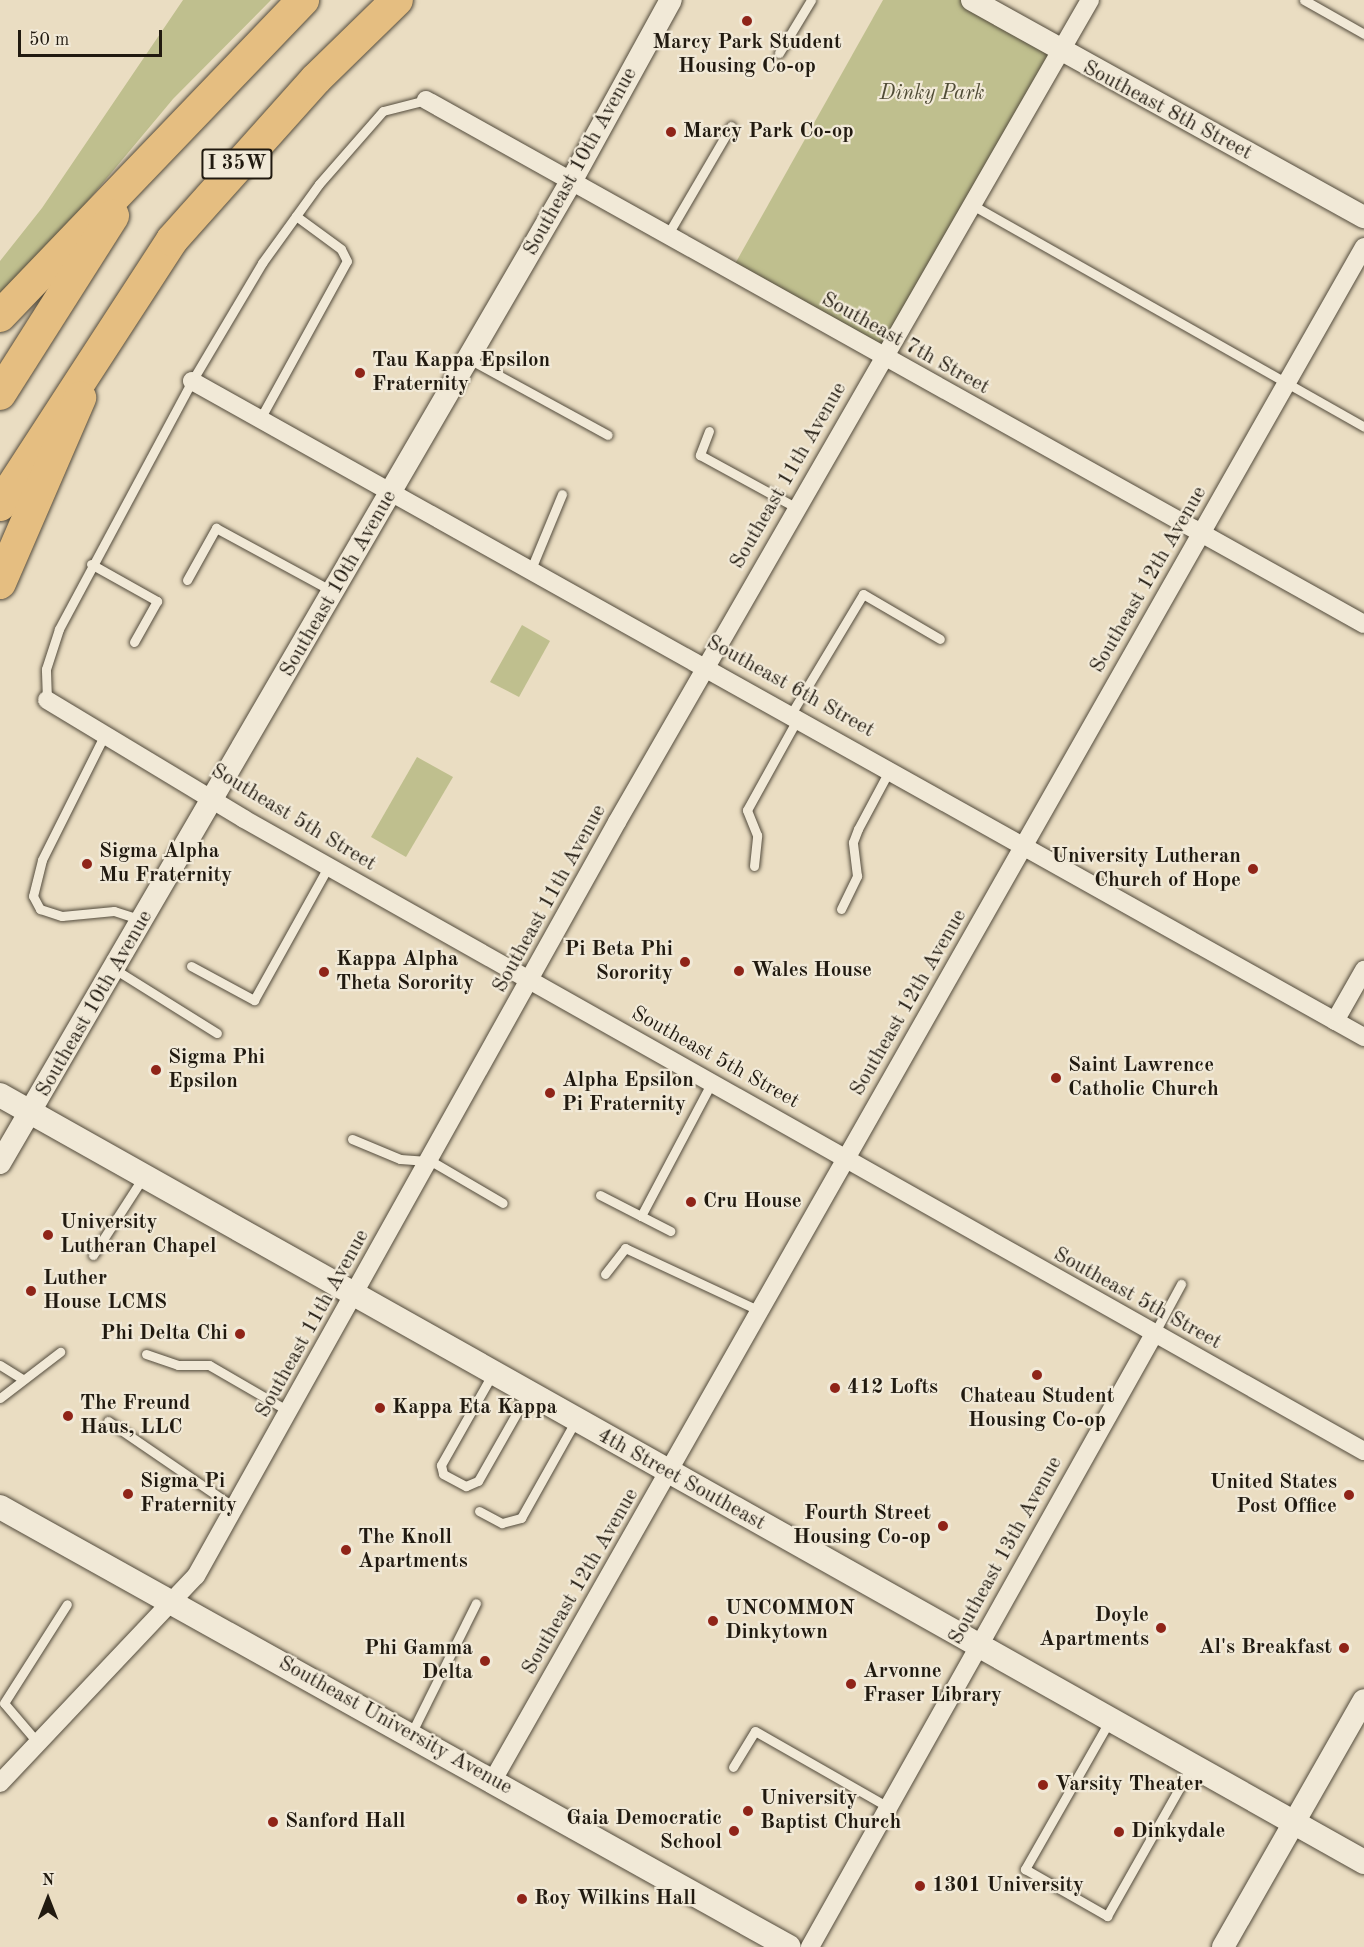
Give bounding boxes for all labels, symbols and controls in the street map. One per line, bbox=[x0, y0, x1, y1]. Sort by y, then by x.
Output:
marker: Marcy Park Student Housing Co-op bbox=[740, 14, 754, 28]
scale bar bbox=[21, 18, 165, 56]
place label: Marcy Park Student Housing Co-op bbox=[652, 30, 842, 80]
text: 50 m bbox=[29, 31, 69, 49]
street label: Southeast 8th Street bbox=[1078, 56, 1256, 166]
street label: Southeast 10th Avenue bbox=[519, 63, 643, 261]
park label: Dinky Park bbox=[879, 81, 985, 107]
place label: Marcy Park Co-op bbox=[683, 119, 854, 145]
marker: Marcy Park Co-op bbox=[664, 125, 678, 139]
road number: I 35W bbox=[201, 147, 273, 181]
street label: Southeast 7th Street bbox=[817, 287, 993, 401]
place label: Tau Kappa Epsilon Fraternity bbox=[372, 348, 550, 398]
marker: Tau Kappa Epsilon Fraternity bbox=[353, 366, 367, 380]
street label: Southeast 11th Avenue bbox=[725, 378, 853, 574]
street label: Southeast 12th Avenue bbox=[1085, 482, 1213, 678]
street label: Southeast 10th Avenue bbox=[275, 486, 403, 682]
street label: Southeast 6th Street bbox=[702, 630, 878, 744]
street label: Southeast 5th Street bbox=[206, 759, 380, 877]
street label: Southeast 11th Avenue bbox=[488, 800, 612, 998]
place label: Sigma Alpha Mu Fraternity bbox=[99, 839, 232, 889]
place label: University Lutheran Church of Hope bbox=[1051, 844, 1241, 894]
marker: Sigma Alpha Mu Fraternity bbox=[80, 857, 94, 871]
marker: University Lutheran Church of Hope bbox=[1246, 862, 1260, 876]
street label: Southeast 12th Avenue bbox=[845, 905, 973, 1101]
street label: Southeast 10th Avenue bbox=[31, 906, 159, 1102]
place label: Pi Beta Phi Sorority bbox=[564, 937, 673, 987]
place label: Kappa Alpha Theta Sorority bbox=[336, 947, 474, 997]
marker: Pi Beta Phi Sorority bbox=[678, 955, 692, 969]
place label: Wales House bbox=[751, 958, 872, 984]
marker: Wales House bbox=[732, 964, 746, 978]
marker: Kappa Alpha Theta Sorority bbox=[317, 965, 331, 979]
street label: Southeast 5th Street bbox=[627, 1001, 803, 1115]
place label: Sigma Phi Epsilon bbox=[168, 1045, 265, 1095]
place label: Saint Lawrence Catholic Church bbox=[1068, 1053, 1219, 1103]
marker: Sigma Phi Epsilon bbox=[149, 1063, 163, 1077]
place label: Alpha Epsilon Pi Fraternity bbox=[562, 1068, 694, 1118]
marker: Saint Lawrence Catholic Church bbox=[1049, 1071, 1063, 1085]
marker: Alpha Epsilon Pi Fraternity bbox=[543, 1086, 557, 1100]
place label: Cru House bbox=[703, 1189, 802, 1215]
marker: Cru House bbox=[684, 1195, 698, 1209]
place label: University Lutheran Chapel bbox=[60, 1210, 216, 1260]
street label: Southeast 11th Avenue bbox=[251, 1225, 375, 1423]
marker: University Lutheran Chapel bbox=[41, 1228, 55, 1242]
street label: Southeast 5th Street bbox=[1049, 1242, 1225, 1356]
place label: Luther House LCMS bbox=[43, 1266, 167, 1316]
marker: Luther House LCMS bbox=[24, 1284, 38, 1298]
place label: Phi Delta Chi bbox=[100, 1321, 228, 1347]
marker: Phi Delta Chi bbox=[233, 1327, 247, 1341]
marker: Chateau Student Housing Co-op bbox=[1030, 1368, 1044, 1382]
place label: 412 Lofts bbox=[847, 1375, 938, 1401]
marker: 412 Lofts bbox=[828, 1381, 842, 1395]
place label: Chateau Student Housing Co-op bbox=[960, 1384, 1114, 1434]
place label: The Freund Haus, LLC bbox=[80, 1391, 190, 1441]
place label: Kappa Eta Kappa bbox=[392, 1395, 557, 1421]
marker: Kappa Eta Kappa bbox=[373, 1401, 387, 1415]
marker: The Freund Haus, LLC bbox=[61, 1409, 75, 1423]
street label: 4th Street Southeast bbox=[593, 1423, 769, 1537]
street label: Southeast 13th Avenue bbox=[944, 1452, 1068, 1650]
place label: Sigma Pi Fraternity bbox=[140, 1469, 237, 1519]
place label: United States Post Office bbox=[1210, 1470, 1337, 1520]
street label: Southeast 12th Avenue bbox=[517, 1484, 645, 1680]
marker: Sigma Pi Fraternity bbox=[121, 1487, 135, 1501]
marker: United States Post Office bbox=[1342, 1488, 1356, 1502]
place label: Fourth Street Housing Co-op bbox=[793, 1501, 931, 1551]
marker: Fourth Street Housing Co-op bbox=[936, 1519, 950, 1533]
place label: The Knoll Apartments bbox=[358, 1525, 468, 1575]
marker: The Knoll Apartments bbox=[339, 1543, 353, 1557]
place label: UNCOMMON Dinkytown bbox=[725, 1596, 855, 1646]
place label: Doyle Apartments bbox=[1039, 1603, 1149, 1653]
marker: UNCOMMON Dinkytown bbox=[706, 1614, 720, 1628]
marker: Doyle Apartments bbox=[1154, 1621, 1168, 1635]
place label: Al's Breakfast bbox=[1199, 1635, 1332, 1661]
place label: Phi Gamma Delta bbox=[364, 1636, 473, 1686]
marker: Al's Breakfast bbox=[1337, 1641, 1351, 1655]
street label: Southeast University Avenue bbox=[274, 1651, 516, 1801]
marker: Phi Gamma Delta bbox=[478, 1654, 492, 1668]
place label: Arvonne Fraser Library bbox=[863, 1659, 1002, 1709]
marker: Arvonne Fraser Library bbox=[844, 1677, 858, 1691]
place label: Varsity Theater bbox=[1055, 1772, 1203, 1798]
marker: Varsity Theater bbox=[1036, 1778, 1050, 1792]
place label: University Baptist Church bbox=[760, 1786, 901, 1836]
marker: University Baptist Church bbox=[741, 1804, 755, 1818]
place label: Gaia Democratic School bbox=[566, 1806, 722, 1856]
place label: Sanford Hall bbox=[285, 1809, 405, 1835]
marker: Sanford Hall bbox=[266, 1815, 280, 1829]
place label: Dinkydale bbox=[1131, 1819, 1225, 1845]
marker: Gaia Democratic School bbox=[727, 1824, 741, 1838]
marker: Dinkydale bbox=[1112, 1825, 1126, 1839]
north arrow bbox=[18, 1869, 78, 1929]
text: N bbox=[42, 1873, 54, 1889]
place label: 1301 University bbox=[932, 1873, 1084, 1899]
marker: 1301 University bbox=[913, 1879, 927, 1893]
place label: Roy Wilkins Hall bbox=[534, 1886, 696, 1912]
marker: Roy Wilkins Hall bbox=[515, 1892, 529, 1906]

